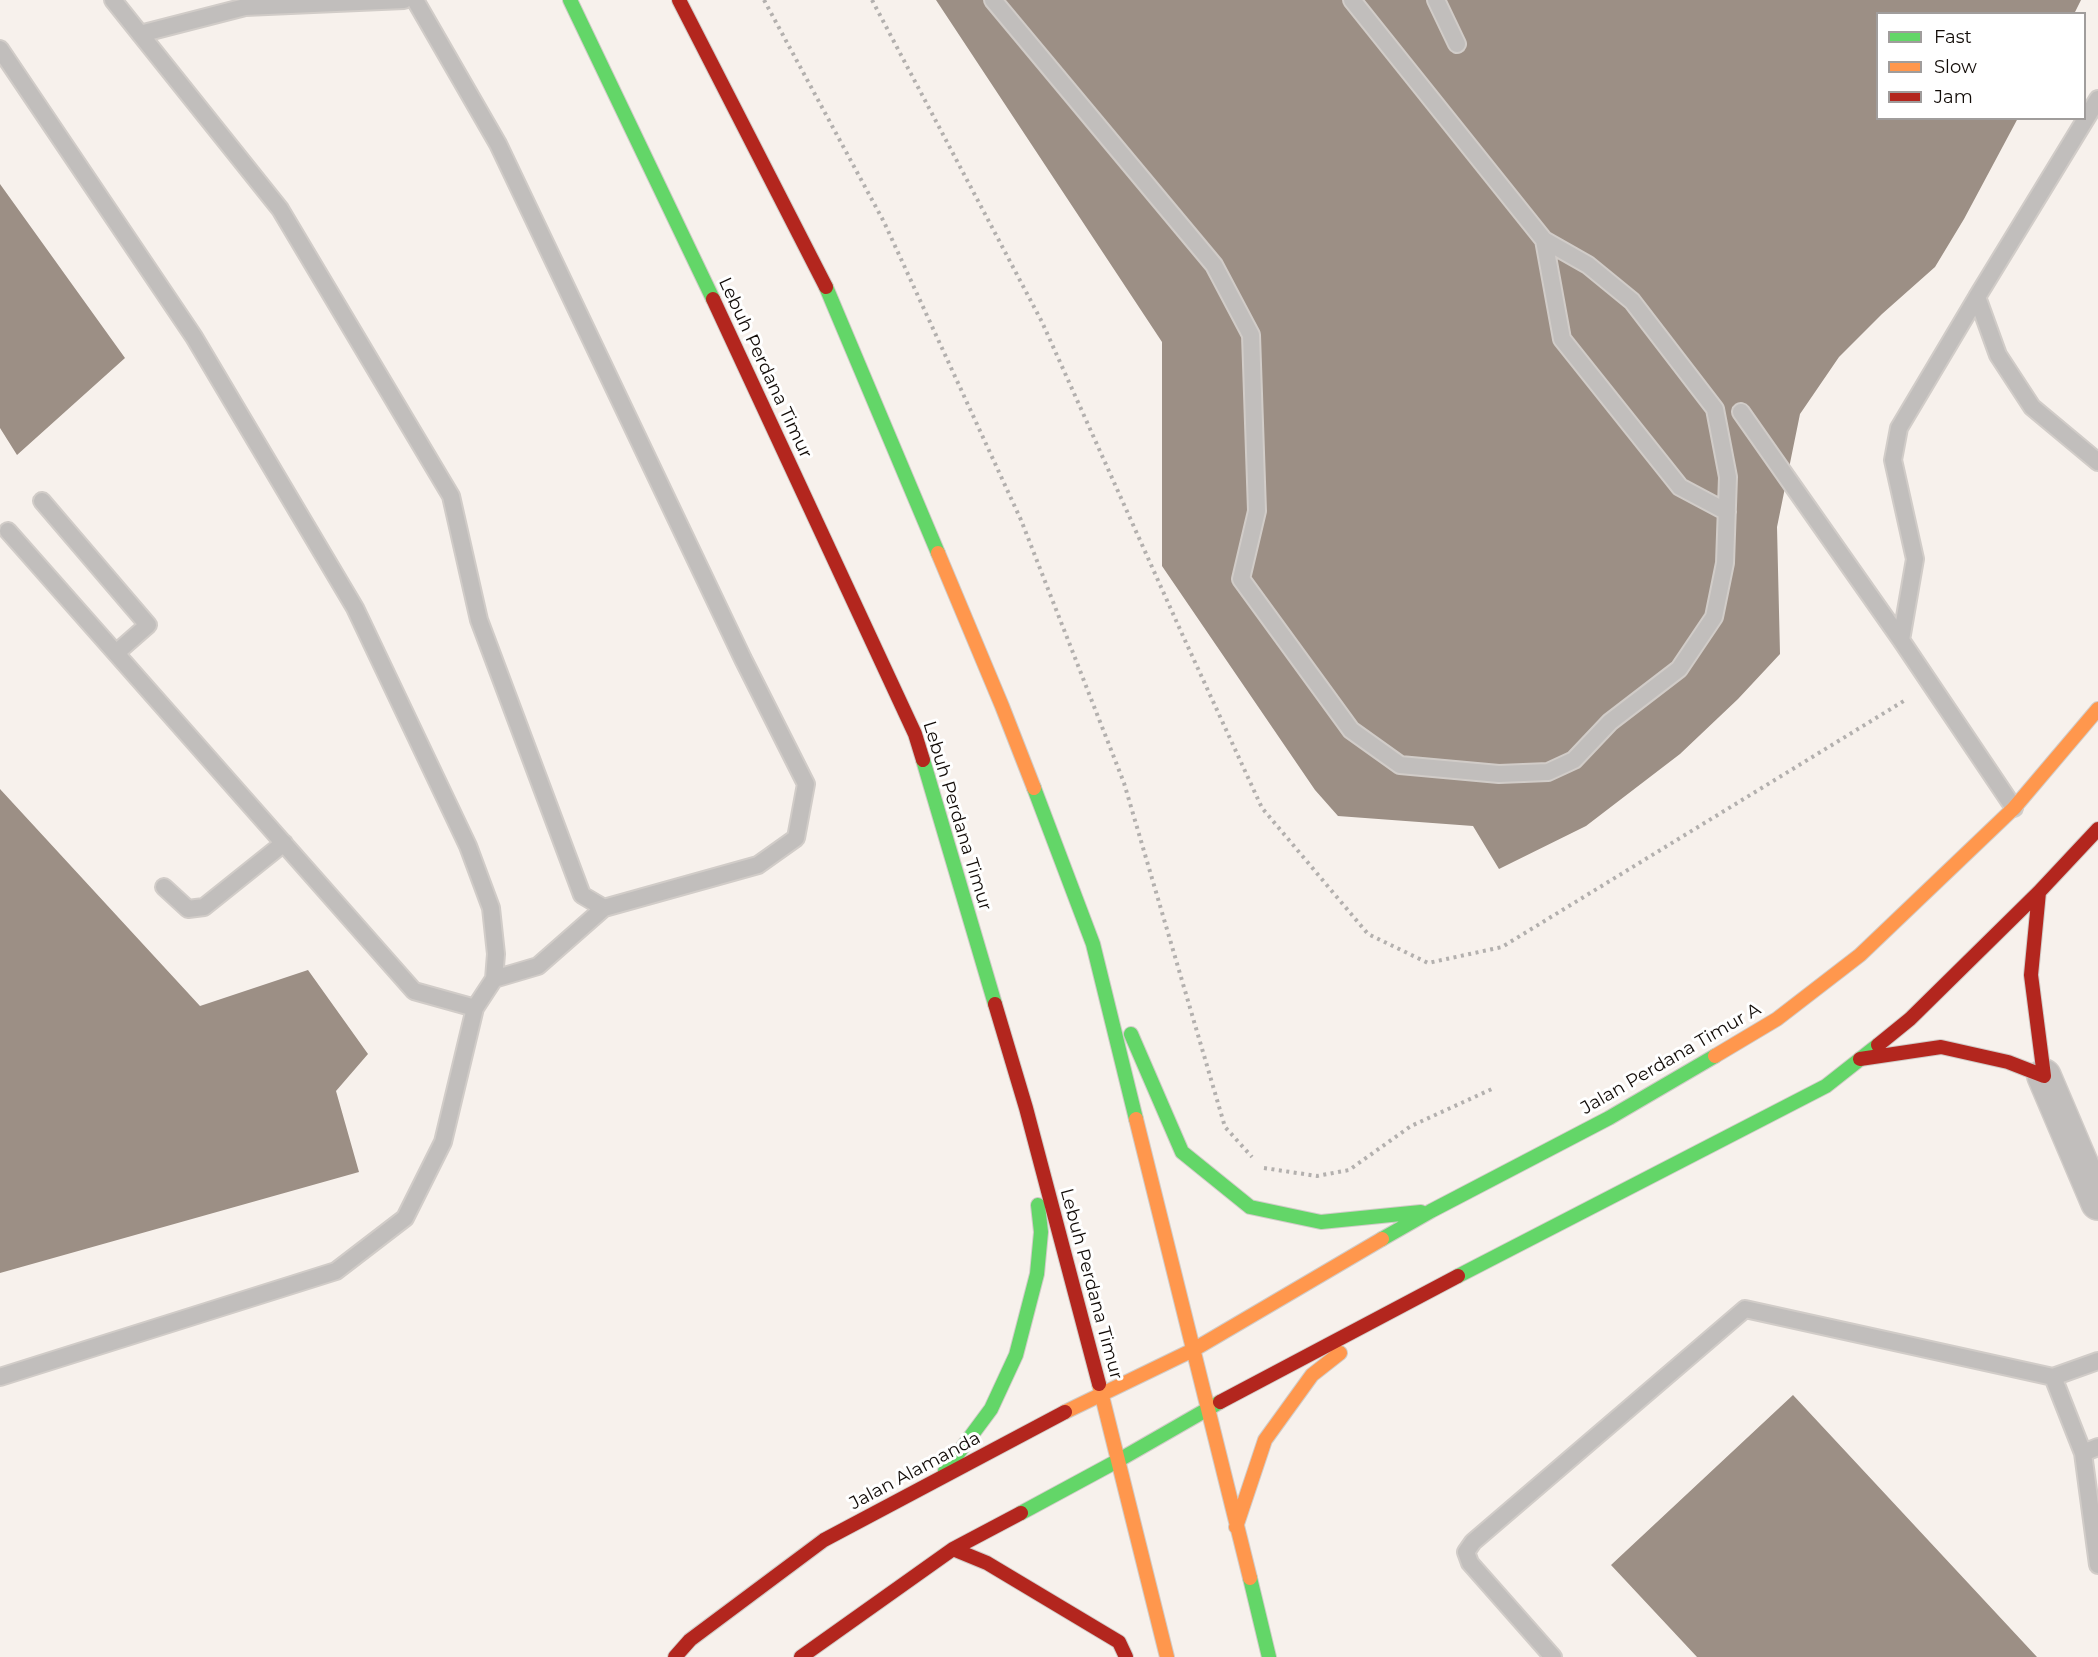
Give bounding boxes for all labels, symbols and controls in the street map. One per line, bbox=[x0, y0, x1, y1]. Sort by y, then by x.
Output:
legend bbox=[1876, 12, 2086, 120]
text: Fast bbox=[1934, 26, 1972, 48]
text: Slow bbox=[1934, 56, 1977, 78]
text: Jam bbox=[1934, 86, 1973, 108]
street label: Lebuh Perdana Timur bbox=[714, 274, 816, 462]
street label: Lebuh Perdana Timur bbox=[918, 719, 996, 913]
street label: Jalan Perdana Timur A bbox=[1577, 999, 1765, 1119]
street label: Lebuh Perdana Timur bbox=[1055, 1186, 1127, 1382]
street label: Jalan Alamanda bbox=[846, 1427, 984, 1515]

